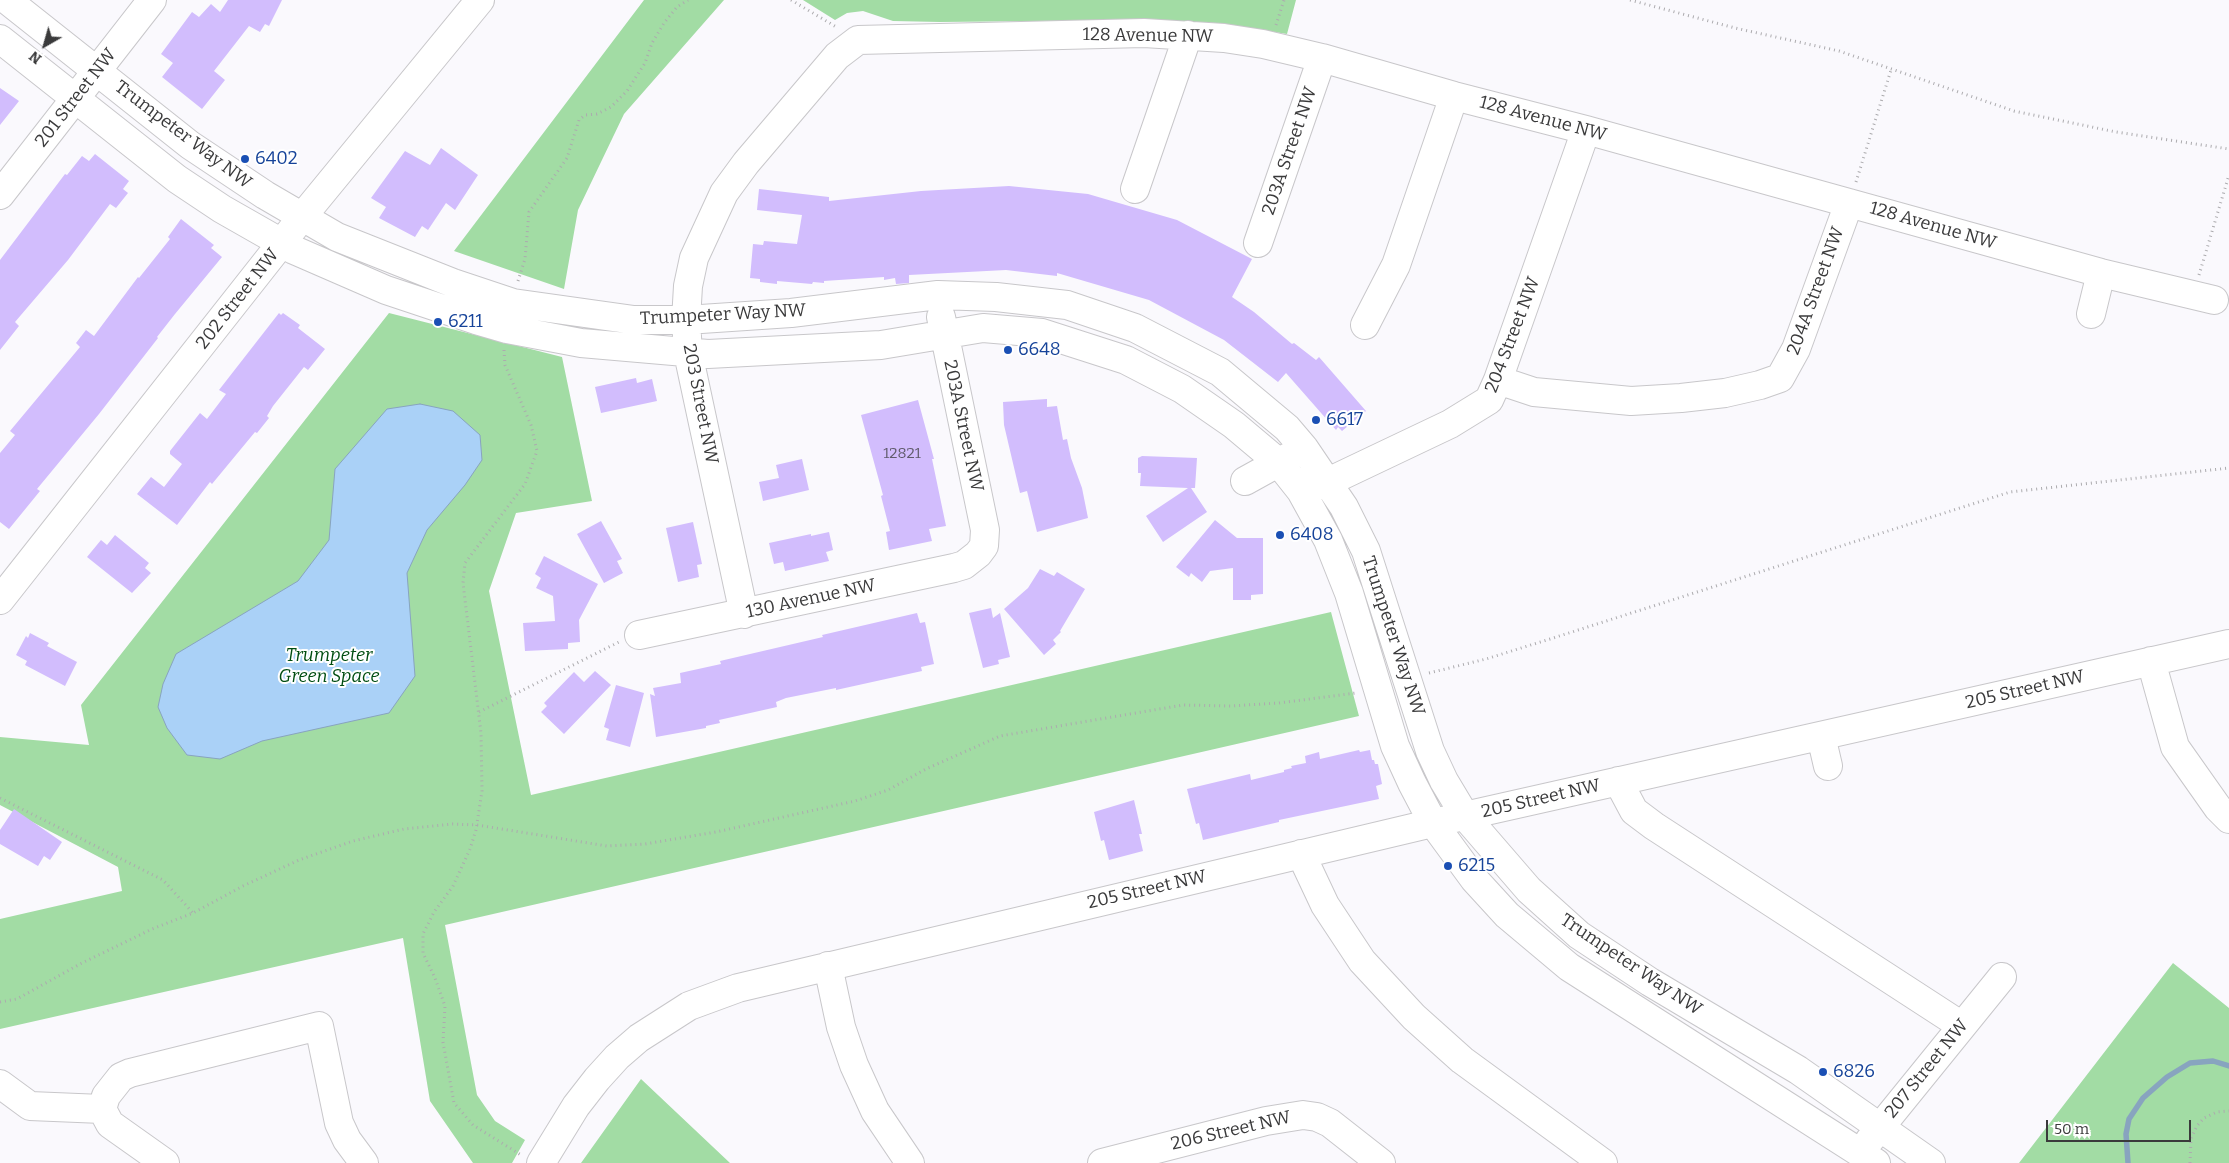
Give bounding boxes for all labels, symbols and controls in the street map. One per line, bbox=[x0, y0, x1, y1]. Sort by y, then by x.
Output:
north arrow bbox=[20, 20, 70, 70]
street label: 128 Avenue NW bbox=[1083, 24, 1213, 48]
street label: 201 Street NW bbox=[31, 45, 121, 151]
street label: Trumpeter Way NW bbox=[110, 76, 256, 194]
street label: 203A Street NW bbox=[1258, 84, 1322, 218]
street label: 128 Avenue NW bbox=[1477, 92, 1609, 146]
place label: 6402 bbox=[255, 148, 297, 170]
marker: 6402 bbox=[239, 153, 251, 165]
street label: 128 Avenue NW bbox=[1867, 198, 1999, 254]
street label: 204A Street NW bbox=[1783, 224, 1849, 358]
street label: 202 Street NW bbox=[192, 245, 284, 353]
street label: 204 Street NW bbox=[1481, 274, 1545, 396]
street label: Trumpeter Way NW bbox=[639, 300, 807, 330]
place label: 6211 bbox=[448, 311, 483, 333]
marker: 6211 bbox=[432, 316, 444, 328]
place label: 6648 bbox=[1018, 339, 1061, 361]
street label: 203 Street NW bbox=[678, 342, 722, 466]
marker: 6648 bbox=[1002, 344, 1014, 356]
street label: 203A Street NW bbox=[939, 358, 987, 494]
place label: 6617 bbox=[1326, 409, 1363, 431]
marker: 6617 bbox=[1310, 414, 1322, 426]
house number: 12821 bbox=[883, 445, 921, 463]
place label: 6408 bbox=[1290, 524, 1333, 546]
marker: 6408 bbox=[1274, 529, 1286, 541]
street label: Trumpeter Way NW bbox=[1357, 554, 1429, 718]
street label: 130 Avenue NW bbox=[744, 575, 878, 623]
park label: Trumpeter Green Space bbox=[279, 645, 379, 688]
street label: 205 Street NW bbox=[1964, 666, 2086, 714]
street label: 205 Street NW bbox=[1480, 775, 1602, 823]
place label: 6215 bbox=[1458, 855, 1495, 877]
marker: 6215 bbox=[1442, 860, 1454, 872]
street label: 205 Street NW bbox=[1086, 866, 1208, 914]
street label: Trumpeter Way NW bbox=[1556, 910, 1706, 1020]
street label: 207 Street NW bbox=[1881, 1015, 1973, 1123]
place label: 6826 bbox=[1833, 1061, 1875, 1083]
marker: 6826 bbox=[1817, 1066, 1829, 1078]
street label: 206 Street NW bbox=[1169, 1107, 1293, 1155]
scale bar bbox=[2049, 1110, 2194, 1142]
text: 50 m bbox=[2054, 1120, 2089, 1138]

